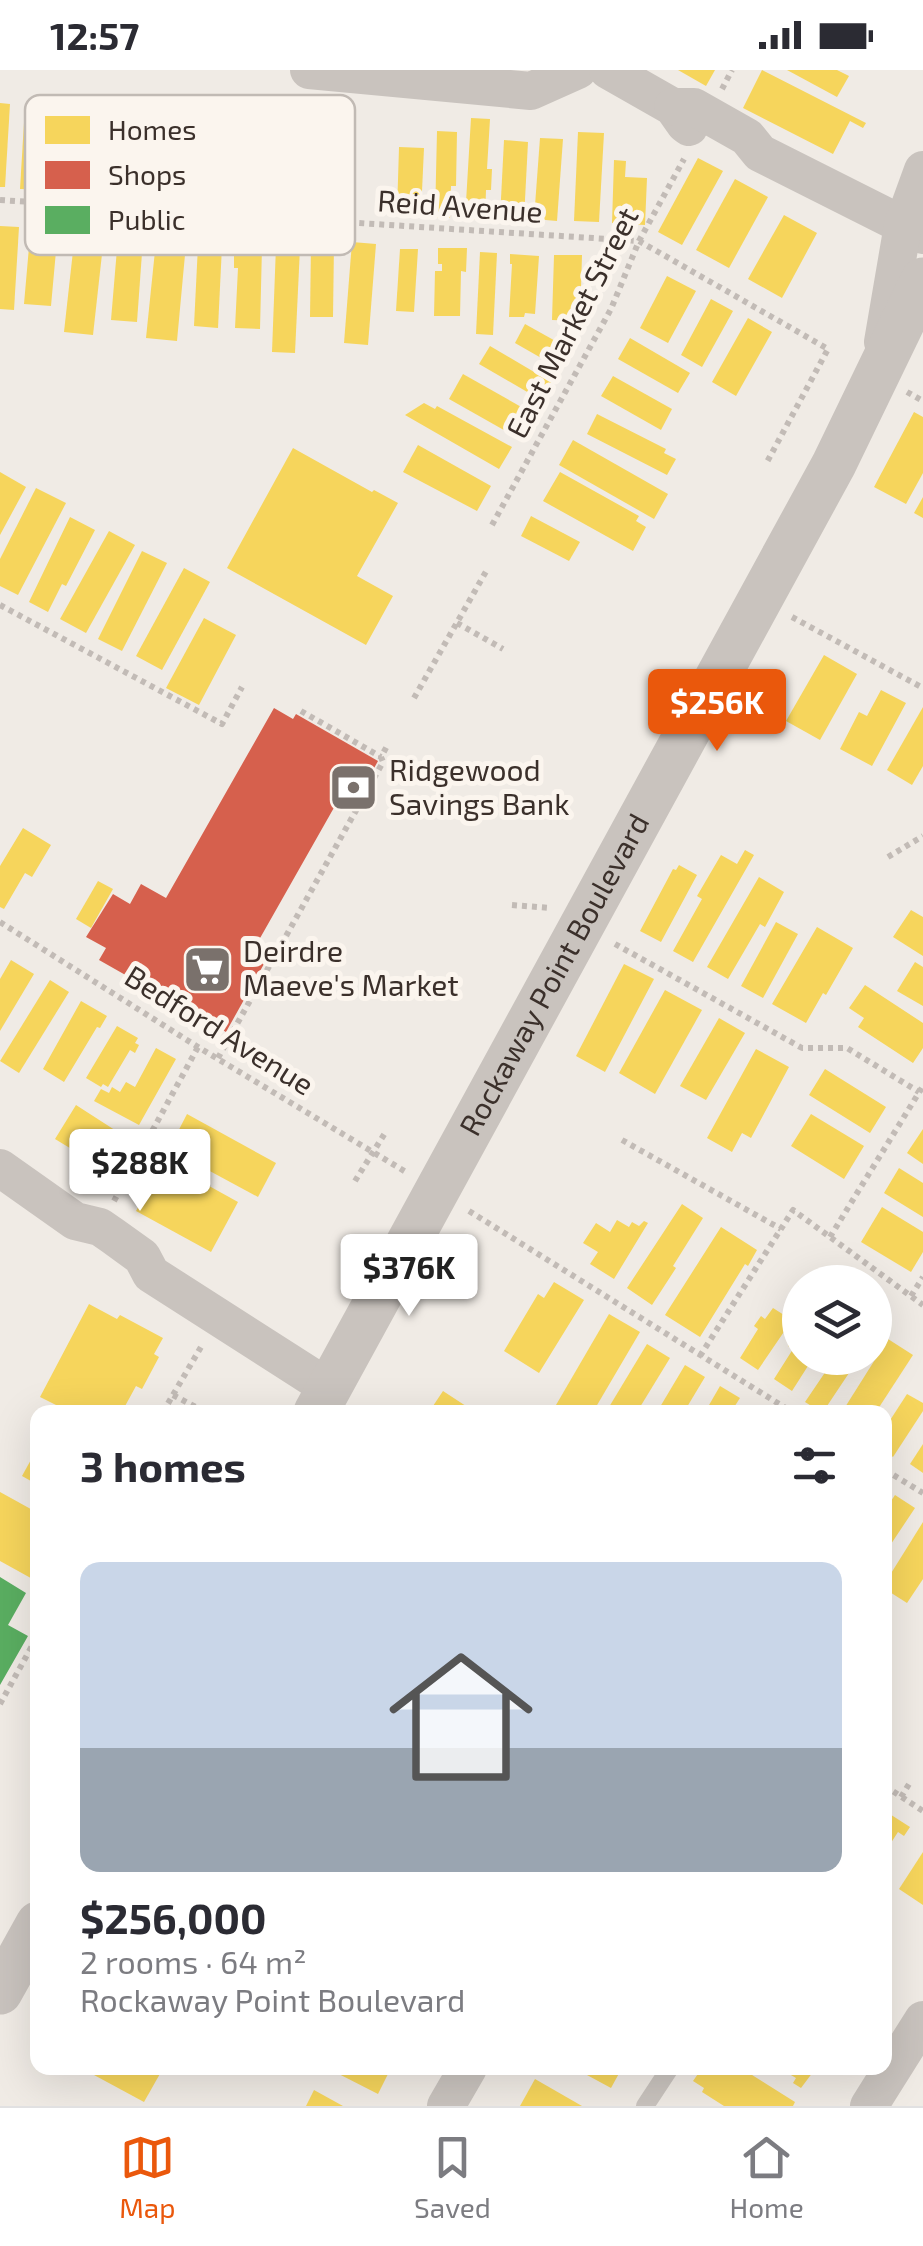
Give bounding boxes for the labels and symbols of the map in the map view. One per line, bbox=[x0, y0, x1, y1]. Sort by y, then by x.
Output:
legend bbox=[25, 95, 355, 255]
text: Homes bbox=[108, 112, 196, 146]
text: Shops bbox=[108, 157, 186, 191]
street label: Reid Avenue bbox=[376, 181, 544, 229]
street label: East Market Street bbox=[498, 201, 645, 443]
text: Public bbox=[108, 202, 185, 236]
pin: $256K bbox=[647, 669, 787, 754]
place label: Ridgewood Savings Bank bbox=[389, 751, 570, 821]
bank icon: Ridgewood Savings Bank bbox=[328, 762, 380, 814]
street label: Rockaway Point Boulevard bbox=[451, 807, 655, 1141]
place label: Deirdre Maeve's Market bbox=[243, 932, 459, 1002]
supermarket icon: Deirdre Maeve's Market bbox=[182, 943, 234, 995]
street label: Bedford Avenue bbox=[119, 957, 321, 1102]
pin: $288K bbox=[70, 1129, 210, 1214]
pin: $376K bbox=[339, 1234, 479, 1319]

